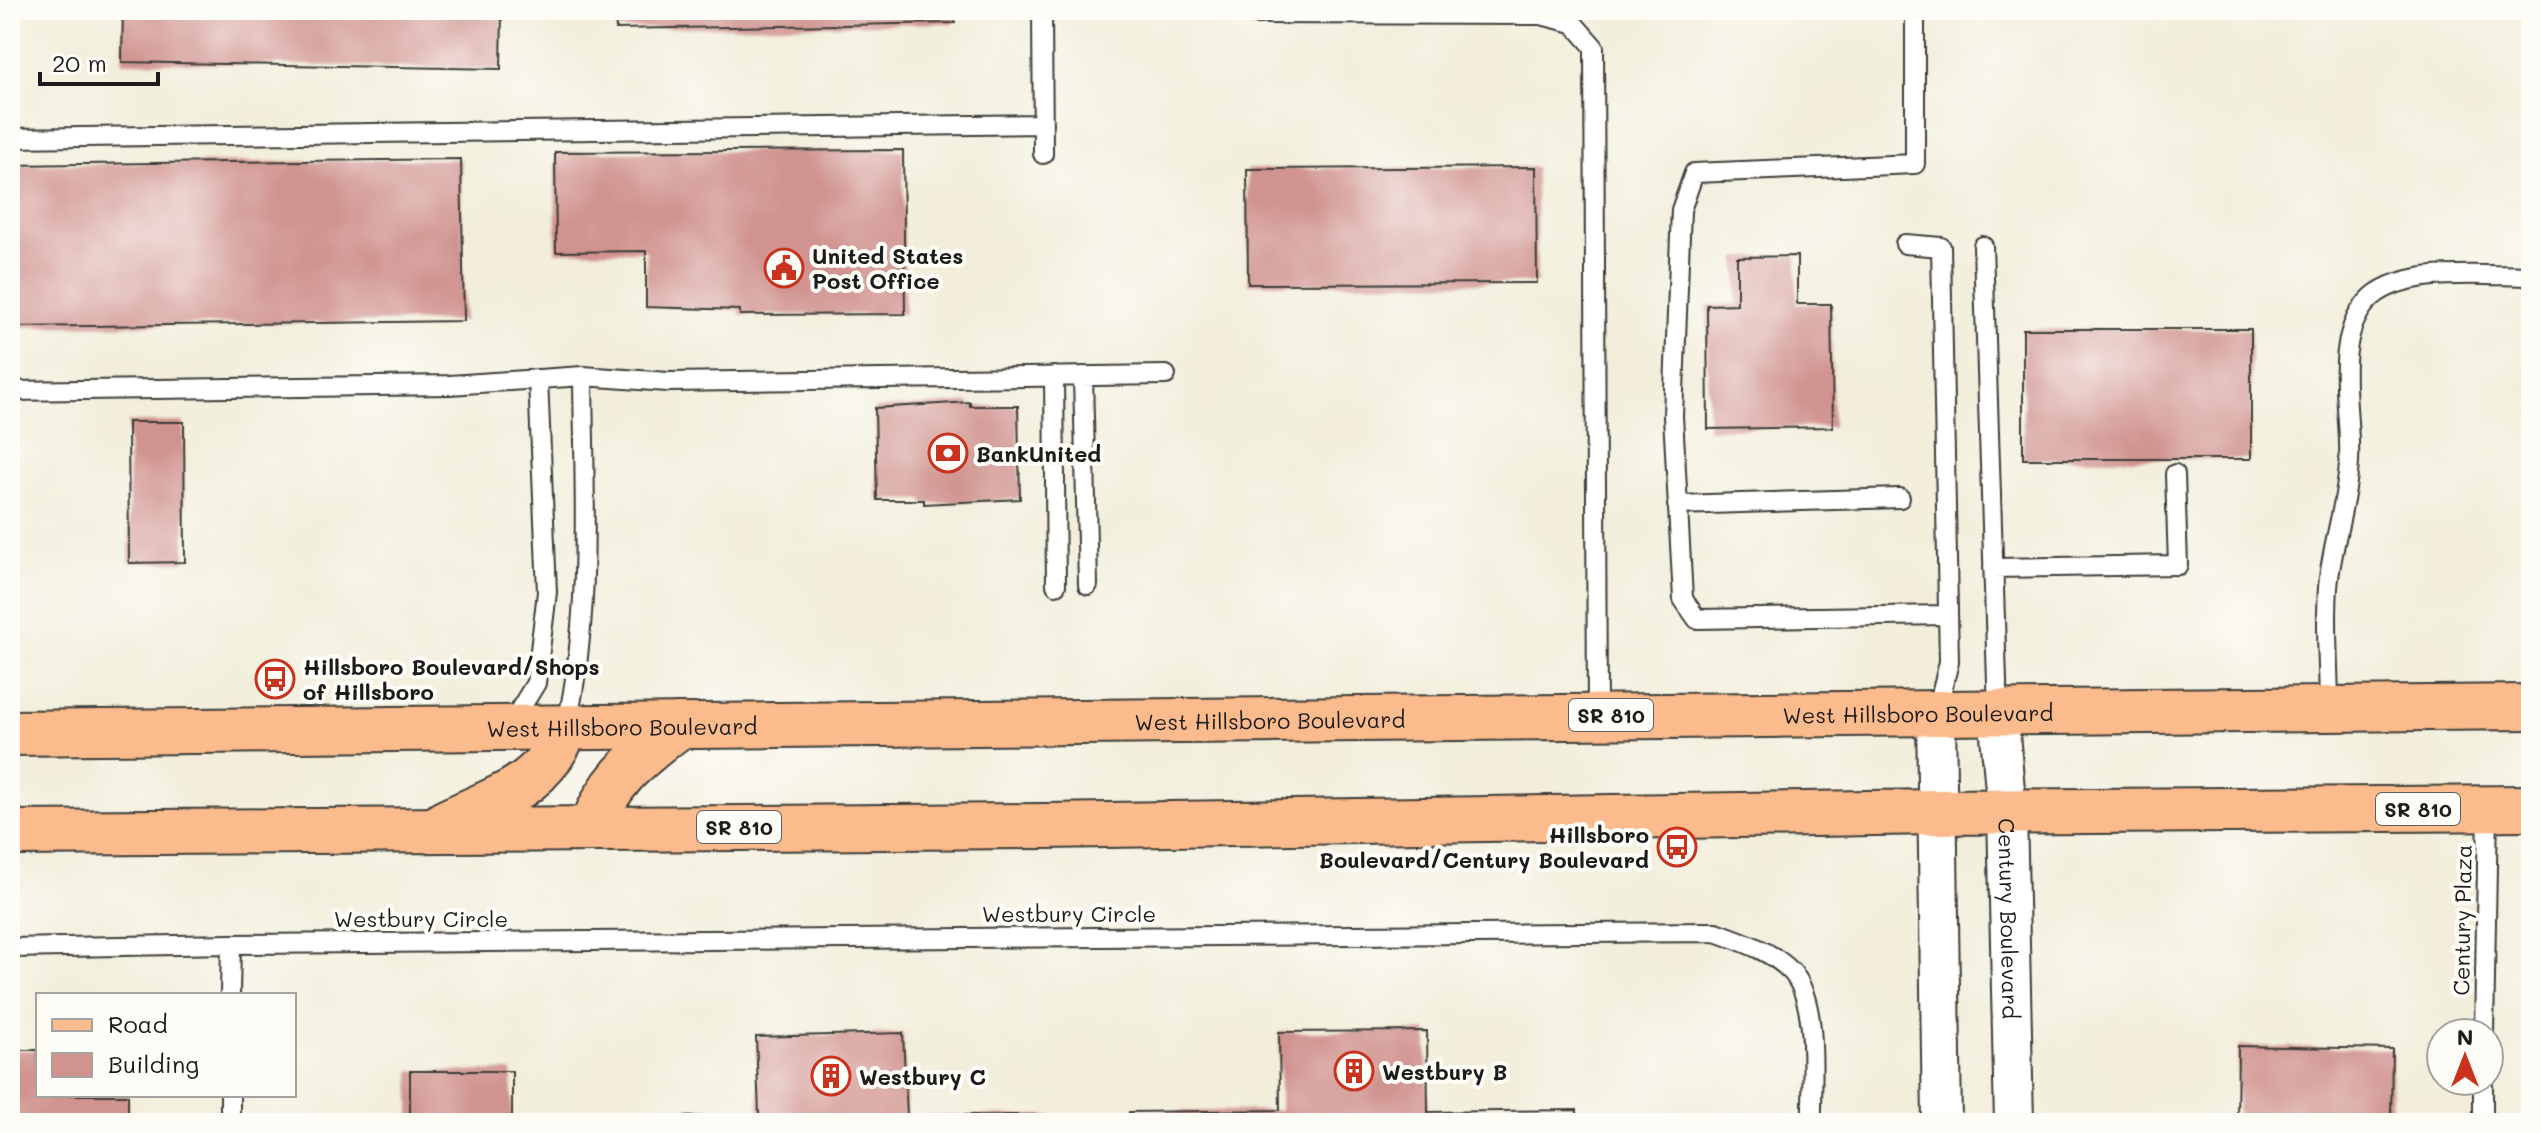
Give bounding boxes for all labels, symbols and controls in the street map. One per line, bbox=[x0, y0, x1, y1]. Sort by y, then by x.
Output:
scale bar bbox=[40, 36, 158, 86]
text: 20 m bbox=[52, 47, 107, 78]
place label: United States Post Office bbox=[812, 241, 963, 295]
public building icon: United States Post Office bbox=[763, 247, 805, 289]
bank icon: BankUnited bbox=[927, 432, 969, 474]
place label: BankUnited bbox=[976, 439, 1101, 468]
place label: Hillsboro Boulevard/Shops of Hillsboro bbox=[303, 652, 600, 706]
bus stop icon: Hillsboro Boulevard/Shops of Hillsboro bbox=[254, 658, 296, 700]
street label: West Hillsboro Boulevard bbox=[1782, 697, 2054, 729]
road number: SR 810 bbox=[1569, 699, 1653, 731]
street label: West Hillsboro Boulevard bbox=[1134, 704, 1406, 736]
street label: West Hillsboro Boulevard bbox=[486, 711, 758, 743]
road number: SR 810 bbox=[2376, 793, 2460, 825]
road number: SR 810 bbox=[697, 811, 781, 843]
street label: Century Boulevard bbox=[1993, 818, 2026, 1019]
place label: Hillsboro Boulevard/Century Boulevard bbox=[1319, 820, 1649, 874]
bus stop icon: Hillsboro Boulevard/Century Boulevard bbox=[1656, 826, 1698, 868]
street label: Century Plaza bbox=[2446, 844, 2478, 996]
street label: Westbury Circle bbox=[982, 899, 1156, 928]
street label: Westbury Circle bbox=[334, 904, 508, 933]
legend bbox=[36, 993, 296, 1097]
text: Road bbox=[108, 1008, 168, 1039]
north arrow bbox=[2425, 1017, 2505, 1097]
text: N bbox=[2457, 1022, 2473, 1051]
text: Building bbox=[108, 1048, 199, 1079]
building icon: Westbury B bbox=[1333, 1050, 1375, 1092]
building icon: Westbury C bbox=[810, 1055, 852, 1097]
place label: Westbury B bbox=[1382, 1057, 1507, 1086]
place label: Westbury C bbox=[859, 1062, 986, 1091]

